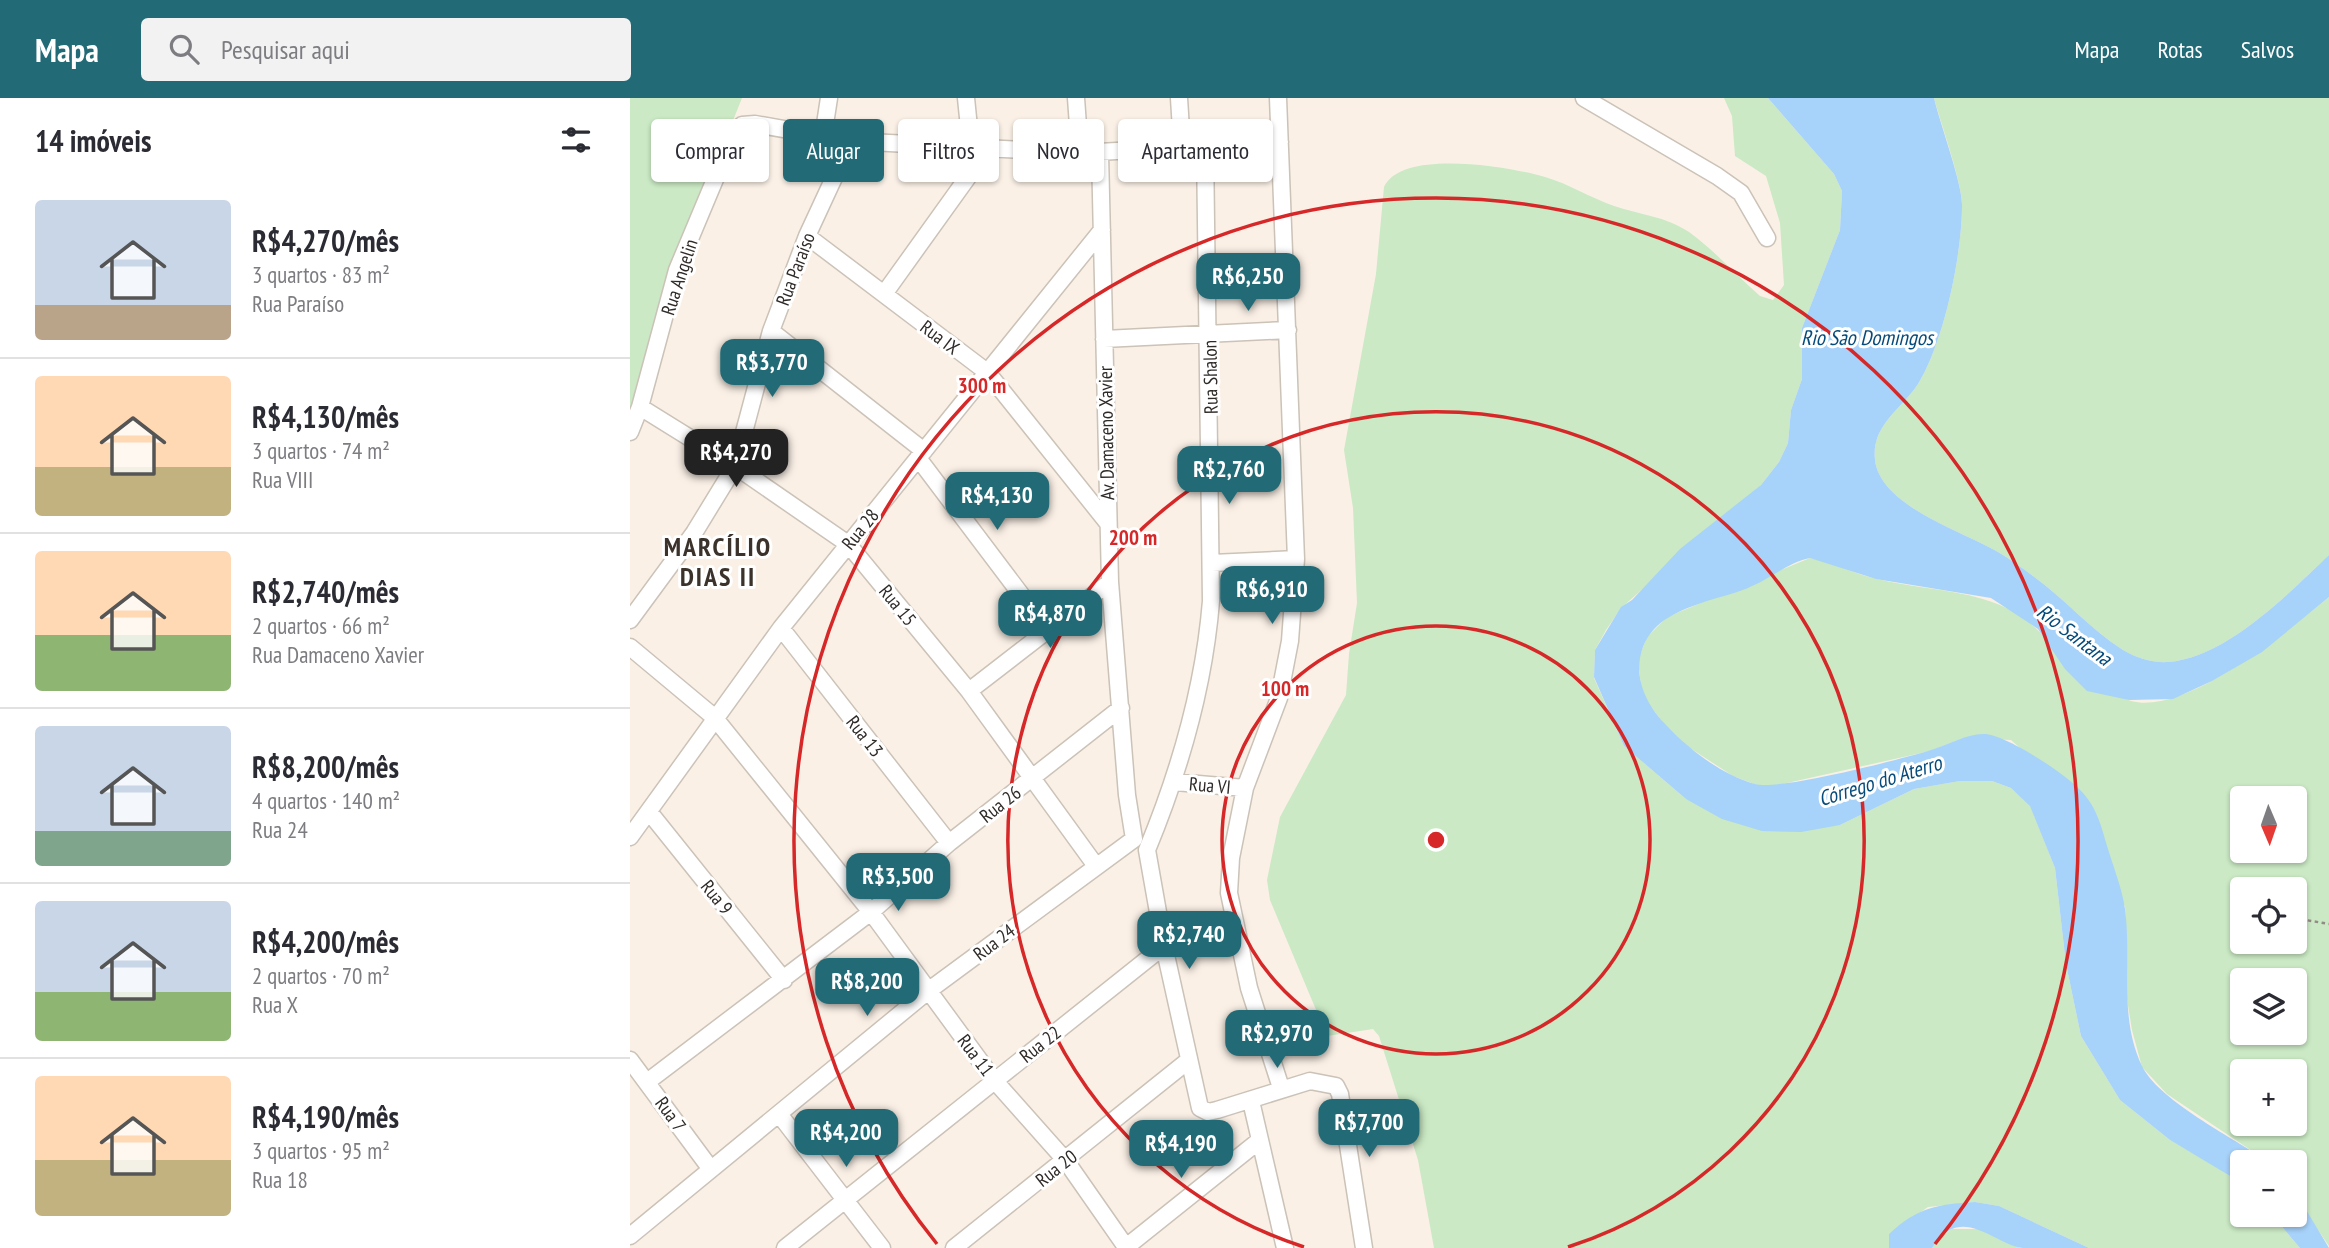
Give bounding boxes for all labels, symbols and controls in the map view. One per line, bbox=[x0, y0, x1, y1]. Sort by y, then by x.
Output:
search box bbox=[141, 18, 631, 81]
text: Mapa bbox=[35, 28, 99, 71]
icon: search bbox=[165, 30, 203, 68]
text: Pesquisar aqui bbox=[221, 33, 350, 66]
text: Mapa bbox=[2075, 34, 2119, 65]
text: Rotas bbox=[2157, 34, 2203, 65]
text: Salvos bbox=[2241, 34, 2294, 65]
chip: Comprar bbox=[651, 119, 769, 182]
chip: Alugar bbox=[783, 119, 884, 182]
chip: Filtros bbox=[898, 119, 999, 182]
chip: Novo bbox=[1013, 119, 1104, 182]
chip: Apartamento bbox=[1118, 119, 1273, 182]
text: 14 imóveis bbox=[35, 121, 151, 160]
icon: filters bbox=[557, 121, 595, 159]
text: R$4,270/mês bbox=[252, 221, 399, 260]
icon: home bbox=[91, 228, 175, 312]
street label: Rua Paraíso bbox=[770, 229, 820, 309]
street label: Rua Angelin bbox=[655, 236, 703, 318]
pin: R$6,250 bbox=[1183, 254, 1313, 313]
text: 3 quartos · 83 m² bbox=[252, 260, 390, 289]
text: R$6,250 bbox=[1212, 261, 1284, 290]
text: Rua Paraíso bbox=[252, 289, 344, 318]
street label: Rua IX bbox=[916, 315, 965, 360]
water label: Rio São Domingos bbox=[1801, 324, 1935, 351]
pin: R$3,770 bbox=[707, 340, 837, 399]
street label: Rua Shalon bbox=[1197, 340, 1223, 414]
text: R$3,770 bbox=[736, 347, 808, 376]
street label: Av. Damaceno Xavier bbox=[1093, 365, 1119, 500]
text: 300 m bbox=[958, 372, 1006, 399]
text: R$4,130/mês bbox=[252, 397, 399, 436]
icon: home bbox=[91, 404, 175, 488]
pin: R$4,270 bbox=[671, 430, 801, 489]
text: 3 quartos · 74 m² bbox=[252, 436, 390, 465]
text: R$4,270 bbox=[700, 437, 772, 466]
pin: R$2,760 bbox=[1164, 446, 1294, 506]
text: R$2,760 bbox=[1193, 454, 1265, 483]
text: Rua VIII bbox=[252, 465, 313, 494]
pin: R$4,130 bbox=[932, 472, 1062, 532]
text: R$4,130 bbox=[961, 480, 1033, 509]
street label: Rua 28 bbox=[836, 504, 884, 554]
text: 200 m bbox=[1109, 524, 1157, 551]
district label: MARCÍLIO DIAS II bbox=[664, 530, 772, 593]
pin: R$6,910 bbox=[1207, 566, 1337, 626]
text: R$2,740/mês bbox=[252, 572, 399, 611]
text: R$6,910 bbox=[1236, 574, 1308, 603]
icon: home bbox=[91, 579, 175, 663]
street label: Rua 15 bbox=[874, 580, 922, 630]
pin: R$4,870 bbox=[985, 590, 1115, 650]
text: R$4,870 bbox=[1014, 598, 1086, 627]
water label: Rio Santana bbox=[2032, 598, 2118, 672]
text: 2 quartos · 66 m² bbox=[252, 611, 390, 640]
text: Rua Damaceno Xavier bbox=[252, 640, 424, 669]
text: 100 m bbox=[1261, 675, 1309, 702]
street label: Rua 13 bbox=[841, 710, 889, 762]
text: R$8,200/mês bbox=[252, 747, 399, 786]
water label: Córrego do Aterro bbox=[1815, 748, 1946, 812]
icon: home bbox=[91, 754, 175, 838]
street label: Rua VI bbox=[1188, 771, 1232, 799]
street label: Rua 26 bbox=[974, 780, 1026, 828]
text: 4 quartos · 140 m² bbox=[252, 786, 400, 815]
north arrow bbox=[2230, 786, 2306, 863]
map controls bbox=[2230, 786, 2307, 1227]
text: Rua 24 bbox=[252, 815, 308, 844]
centre of rings bbox=[1424, 828, 1448, 852]
pin: R$3,500 bbox=[833, 854, 963, 913]
text: R$3,500 bbox=[862, 861, 934, 890]
street label: Rua 9 bbox=[696, 875, 738, 919]
button: locate bbox=[2230, 877, 2307, 954]
pin: R$2,740 bbox=[1124, 912, 1254, 971]
street label: Rua 24 bbox=[968, 918, 1020, 965]
text: R$2,740 bbox=[1153, 919, 1225, 948]
text: R$4,200/mês bbox=[252, 922, 399, 961]
icon: home bbox=[91, 929, 175, 1013]
pin: R$8,200 bbox=[802, 958, 932, 1018]
text: 2 quartos · 70 m² bbox=[252, 961, 390, 990]
text: R$8,200 bbox=[831, 966, 903, 995]
button: layers bbox=[2230, 968, 2307, 1045]
text: Rua X bbox=[252, 990, 298, 1019]
pin: R$2,970 bbox=[1212, 1010, 1342, 1070]
text: R$2,970 bbox=[1241, 1018, 1313, 1047]
street label: Rua 22 bbox=[1014, 1020, 1066, 1068]
street label: Rua 11 bbox=[953, 1029, 999, 1081]
button: + bbox=[2230, 1059, 2307, 1136]
street label: Rua 7 bbox=[650, 1092, 692, 1136]
text: R$4,190/mês bbox=[252, 1097, 399, 1136]
pin: R$7,700 bbox=[1304, 1100, 1434, 1159]
icon: home bbox=[91, 1104, 175, 1188]
text: R$7,700 bbox=[1334, 1107, 1404, 1136]
pin: R$4,200 bbox=[781, 1110, 911, 1169]
text: R$4,200 bbox=[810, 1117, 882, 1146]
pin: R$4,190 bbox=[1116, 1121, 1246, 1180]
text: R$4,190 bbox=[1145, 1128, 1217, 1157]
text: 3 quartos · 95 m² bbox=[252, 1136, 390, 1165]
street label: Rua 20 bbox=[1030, 1144, 1082, 1192]
button: − bbox=[2230, 1150, 2307, 1227]
text: Rua 18 bbox=[252, 1165, 308, 1194]

